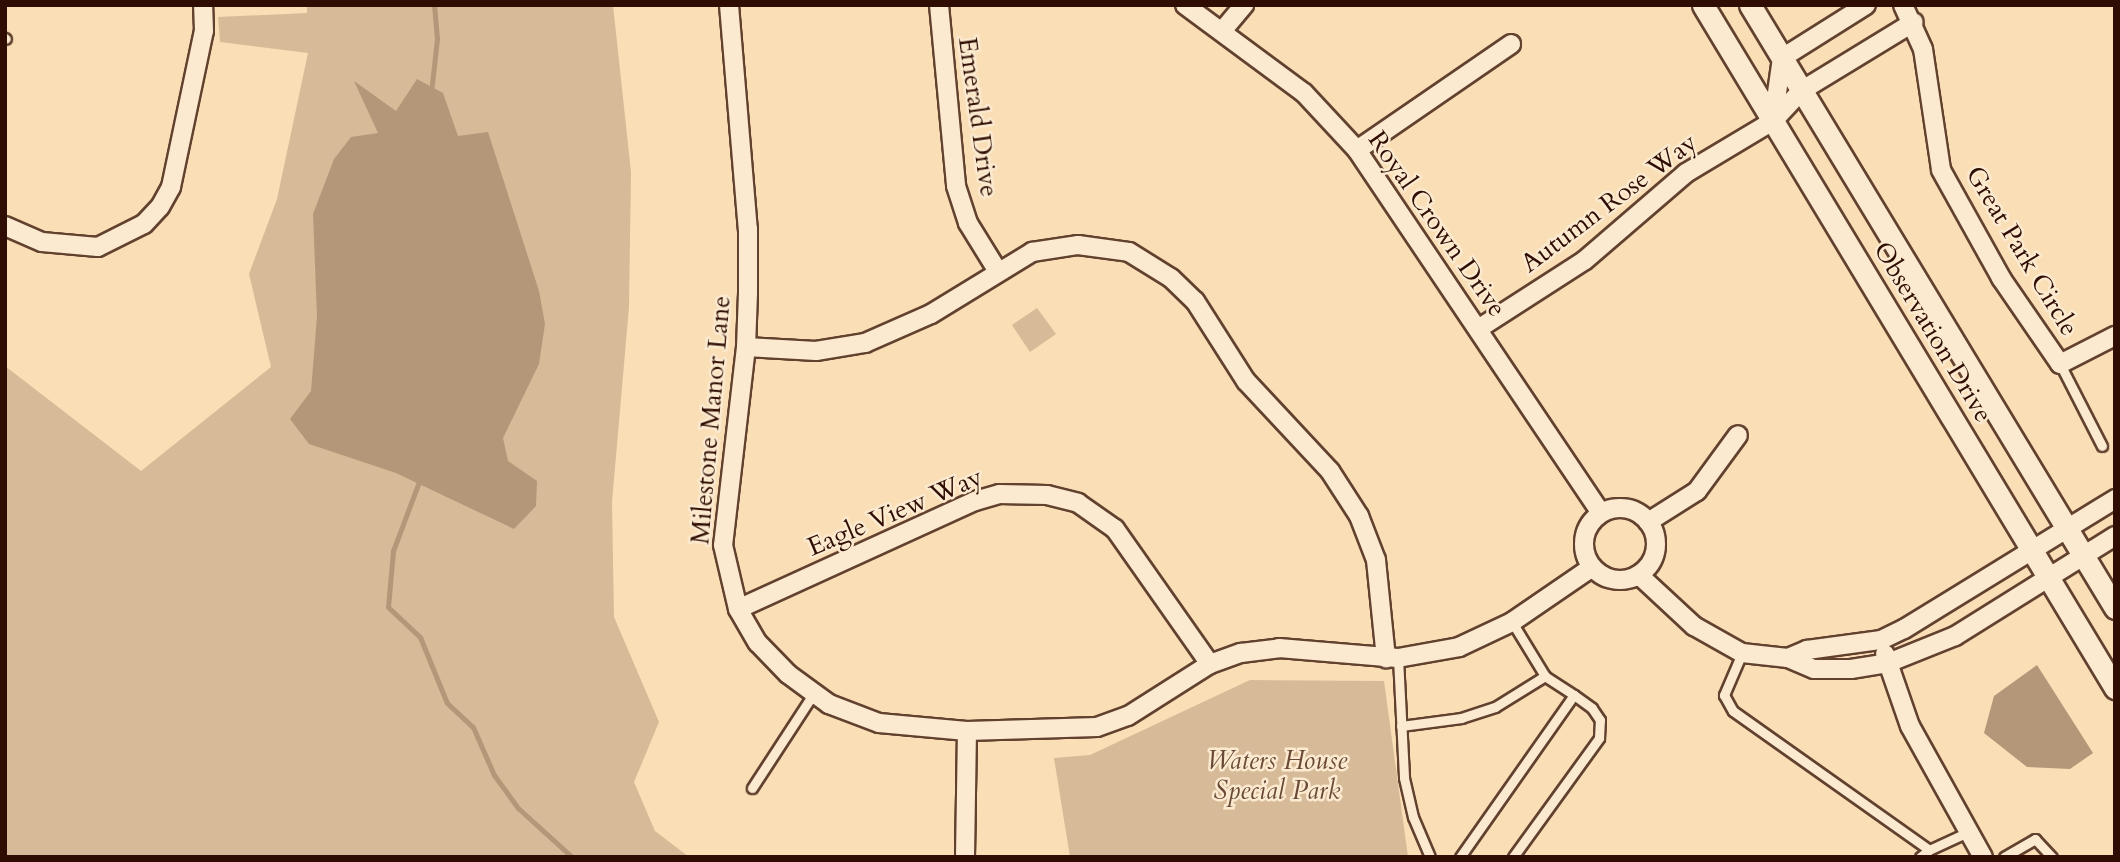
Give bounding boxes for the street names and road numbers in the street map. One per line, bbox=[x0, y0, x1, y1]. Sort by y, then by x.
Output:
street label: Emerald Drive bbox=[951, 35, 1005, 199]
street label: Royal Crown Drive bbox=[1361, 125, 1513, 323]
street label: Autumn Rose Way bbox=[1515, 127, 1703, 279]
street label: Great Park Circle bbox=[1959, 161, 2085, 341]
street label: Observation Drive bbox=[1867, 236, 1999, 428]
street label: Milestone Manor Lane bbox=[685, 294, 737, 546]
street label: Eagle View Way bbox=[803, 461, 987, 563]

